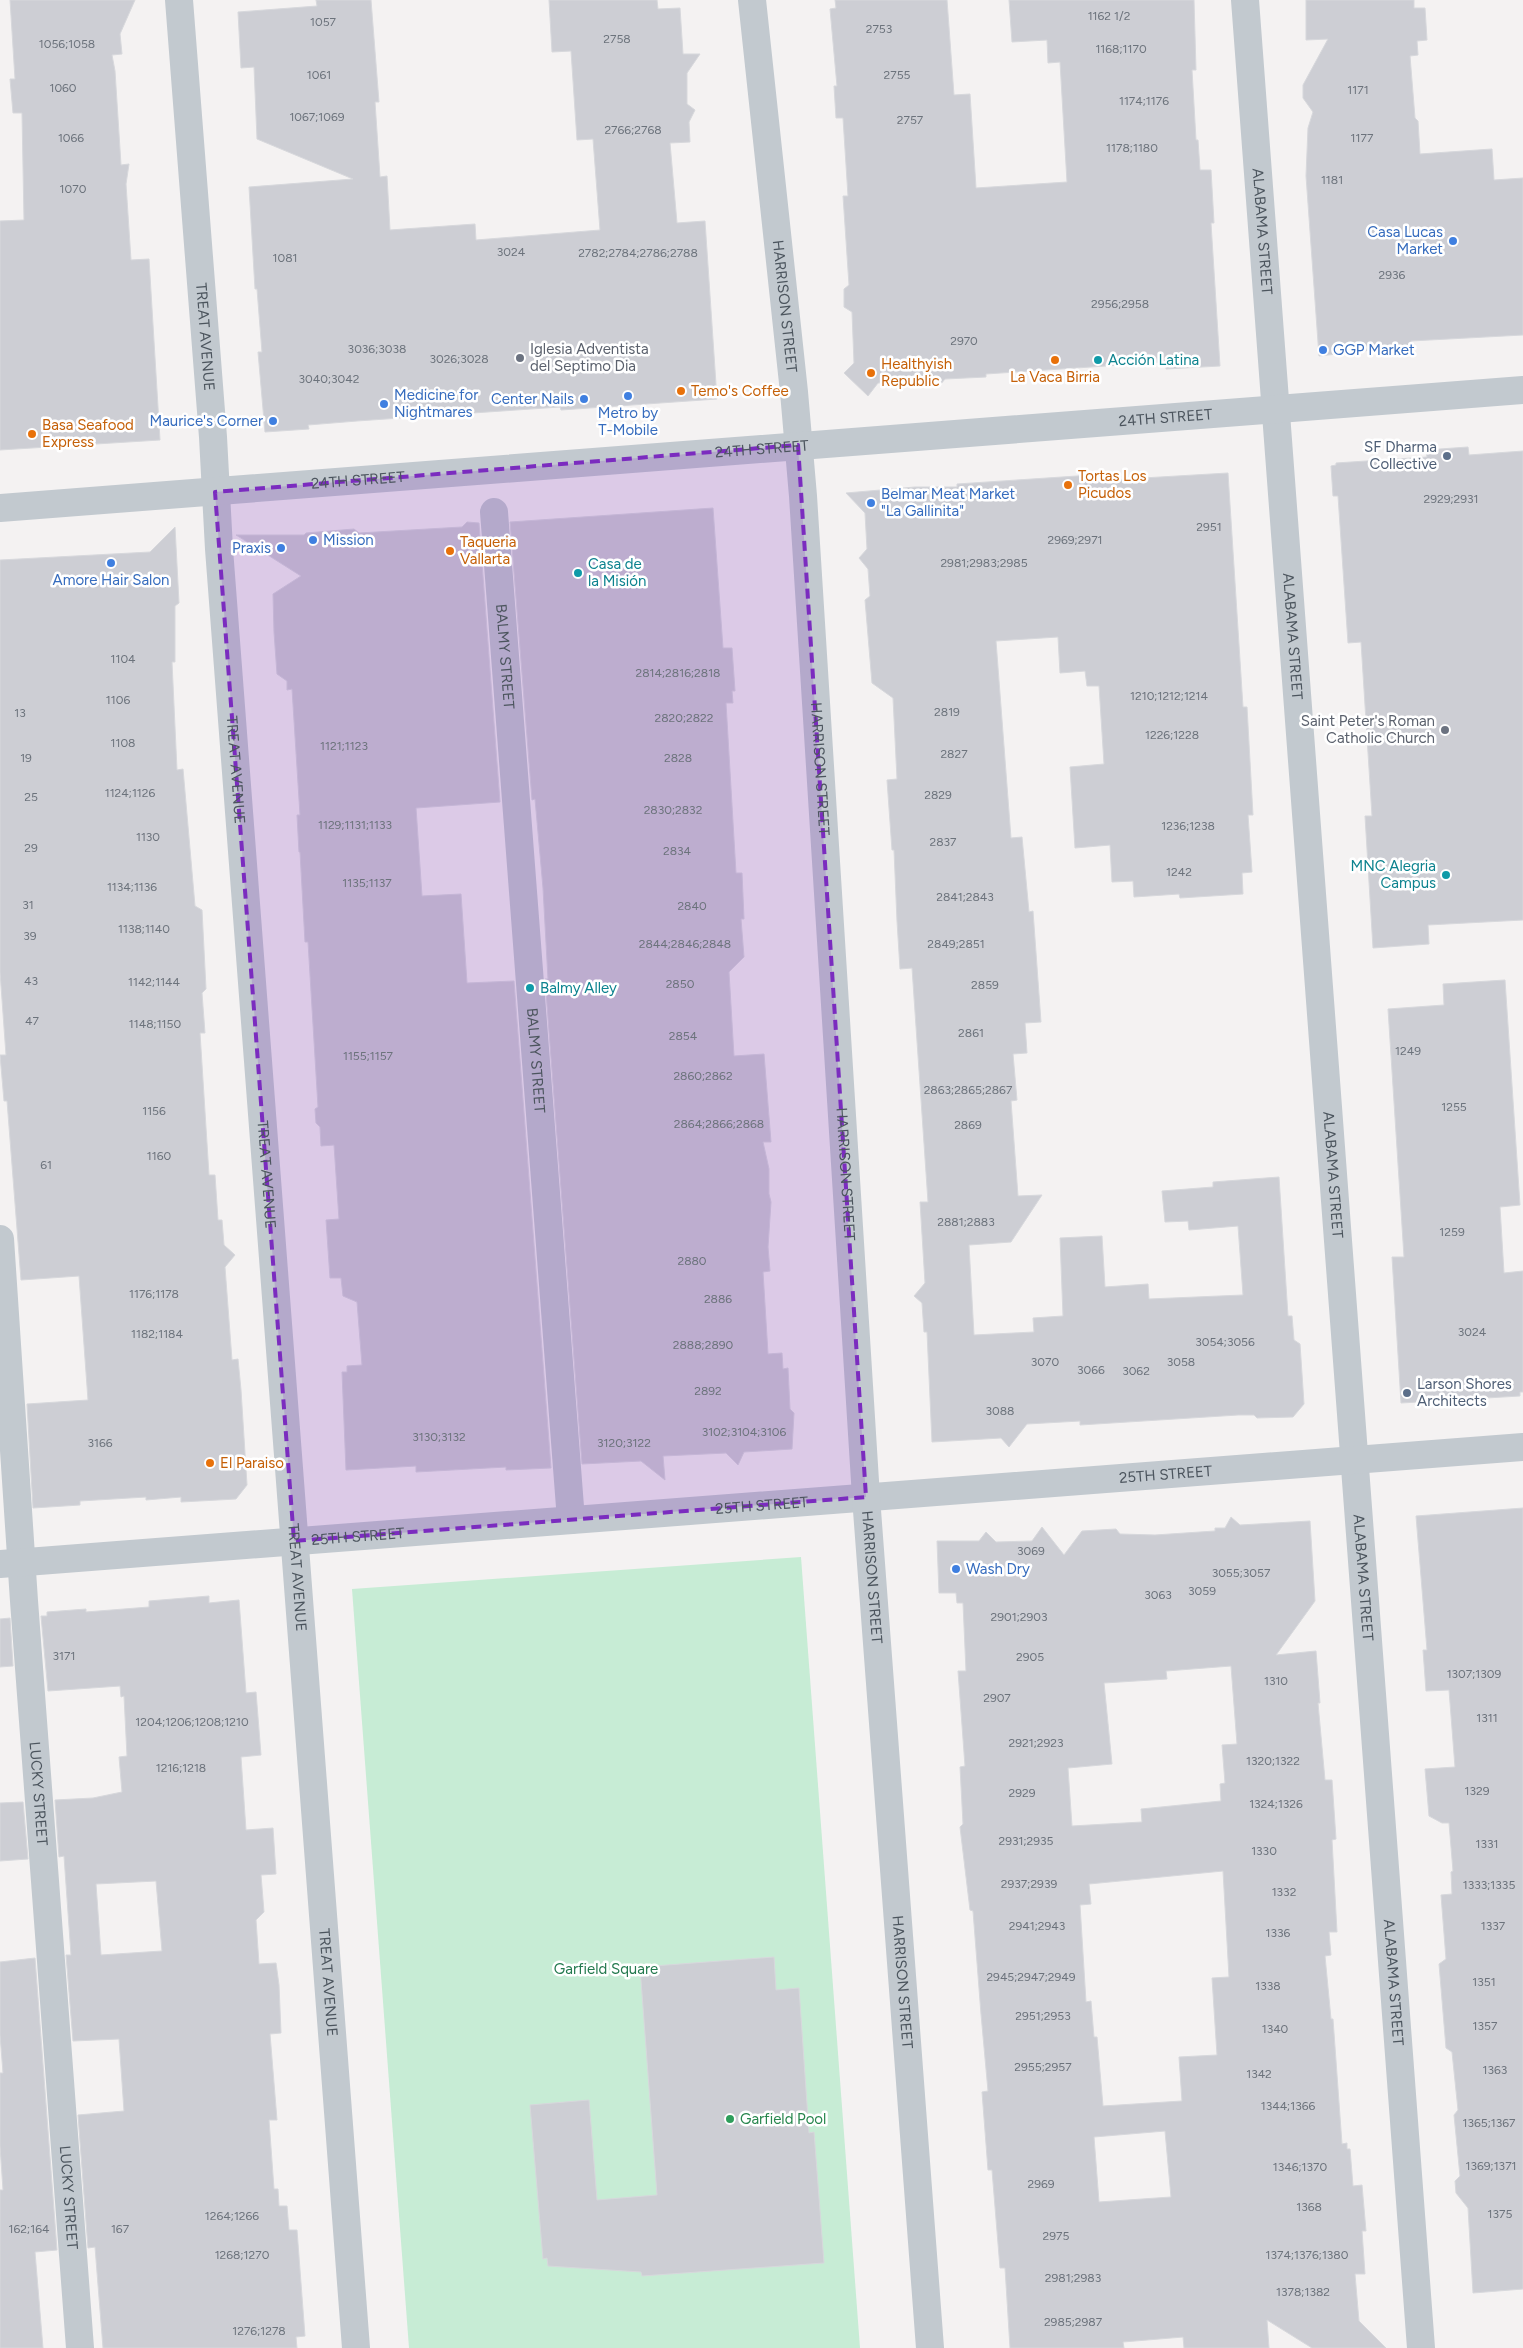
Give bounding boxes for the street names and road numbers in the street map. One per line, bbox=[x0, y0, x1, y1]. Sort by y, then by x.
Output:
street label: ALABAMA STREET bbox=[1249, 167, 1276, 296]
street label: HARRISON STREET bbox=[769, 239, 801, 374]
street label: TREAT AVENUE bbox=[192, 282, 218, 392]
street label: 24TH STREET bbox=[1118, 405, 1214, 430]
street label: 24TH STREET bbox=[714, 436, 810, 462]
street label: 24TH STREET bbox=[310, 468, 406, 493]
street label: ALABAMA STREET bbox=[1279, 572, 1306, 701]
street label: BALMY STREET bbox=[492, 603, 518, 711]
street label: HARRISON STREET bbox=[807, 702, 833, 837]
street label: TREAT AVENUE bbox=[223, 715, 249, 825]
street label: BALMY STREET bbox=[523, 1007, 549, 1114]
street label: HARRISON STREET bbox=[832, 1107, 859, 1242]
street label: ALABAMA STREET bbox=[1319, 1111, 1347, 1239]
street label: TREAT AVENUE bbox=[254, 1120, 280, 1229]
street label: 25TH STREET bbox=[1118, 1462, 1213, 1487]
street label: 25TH STREET bbox=[715, 1493, 810, 1518]
street label: HARRISON STREET bbox=[858, 1510, 886, 1645]
street label: ALABAMA STREET bbox=[1350, 1514, 1377, 1642]
street label: TREAT AVENUE bbox=[284, 1523, 310, 1632]
street label: 25TH STREET bbox=[311, 1524, 406, 1549]
street label: LUCKY STREET bbox=[26, 1741, 51, 1847]
street label: HARRISON STREET bbox=[888, 1915, 917, 2050]
street label: ALABAMA STREET bbox=[1380, 1918, 1407, 2047]
street label: TREAT AVENUE bbox=[315, 1928, 341, 2037]
street label: LUCKY STREET bbox=[56, 2145, 82, 2251]

